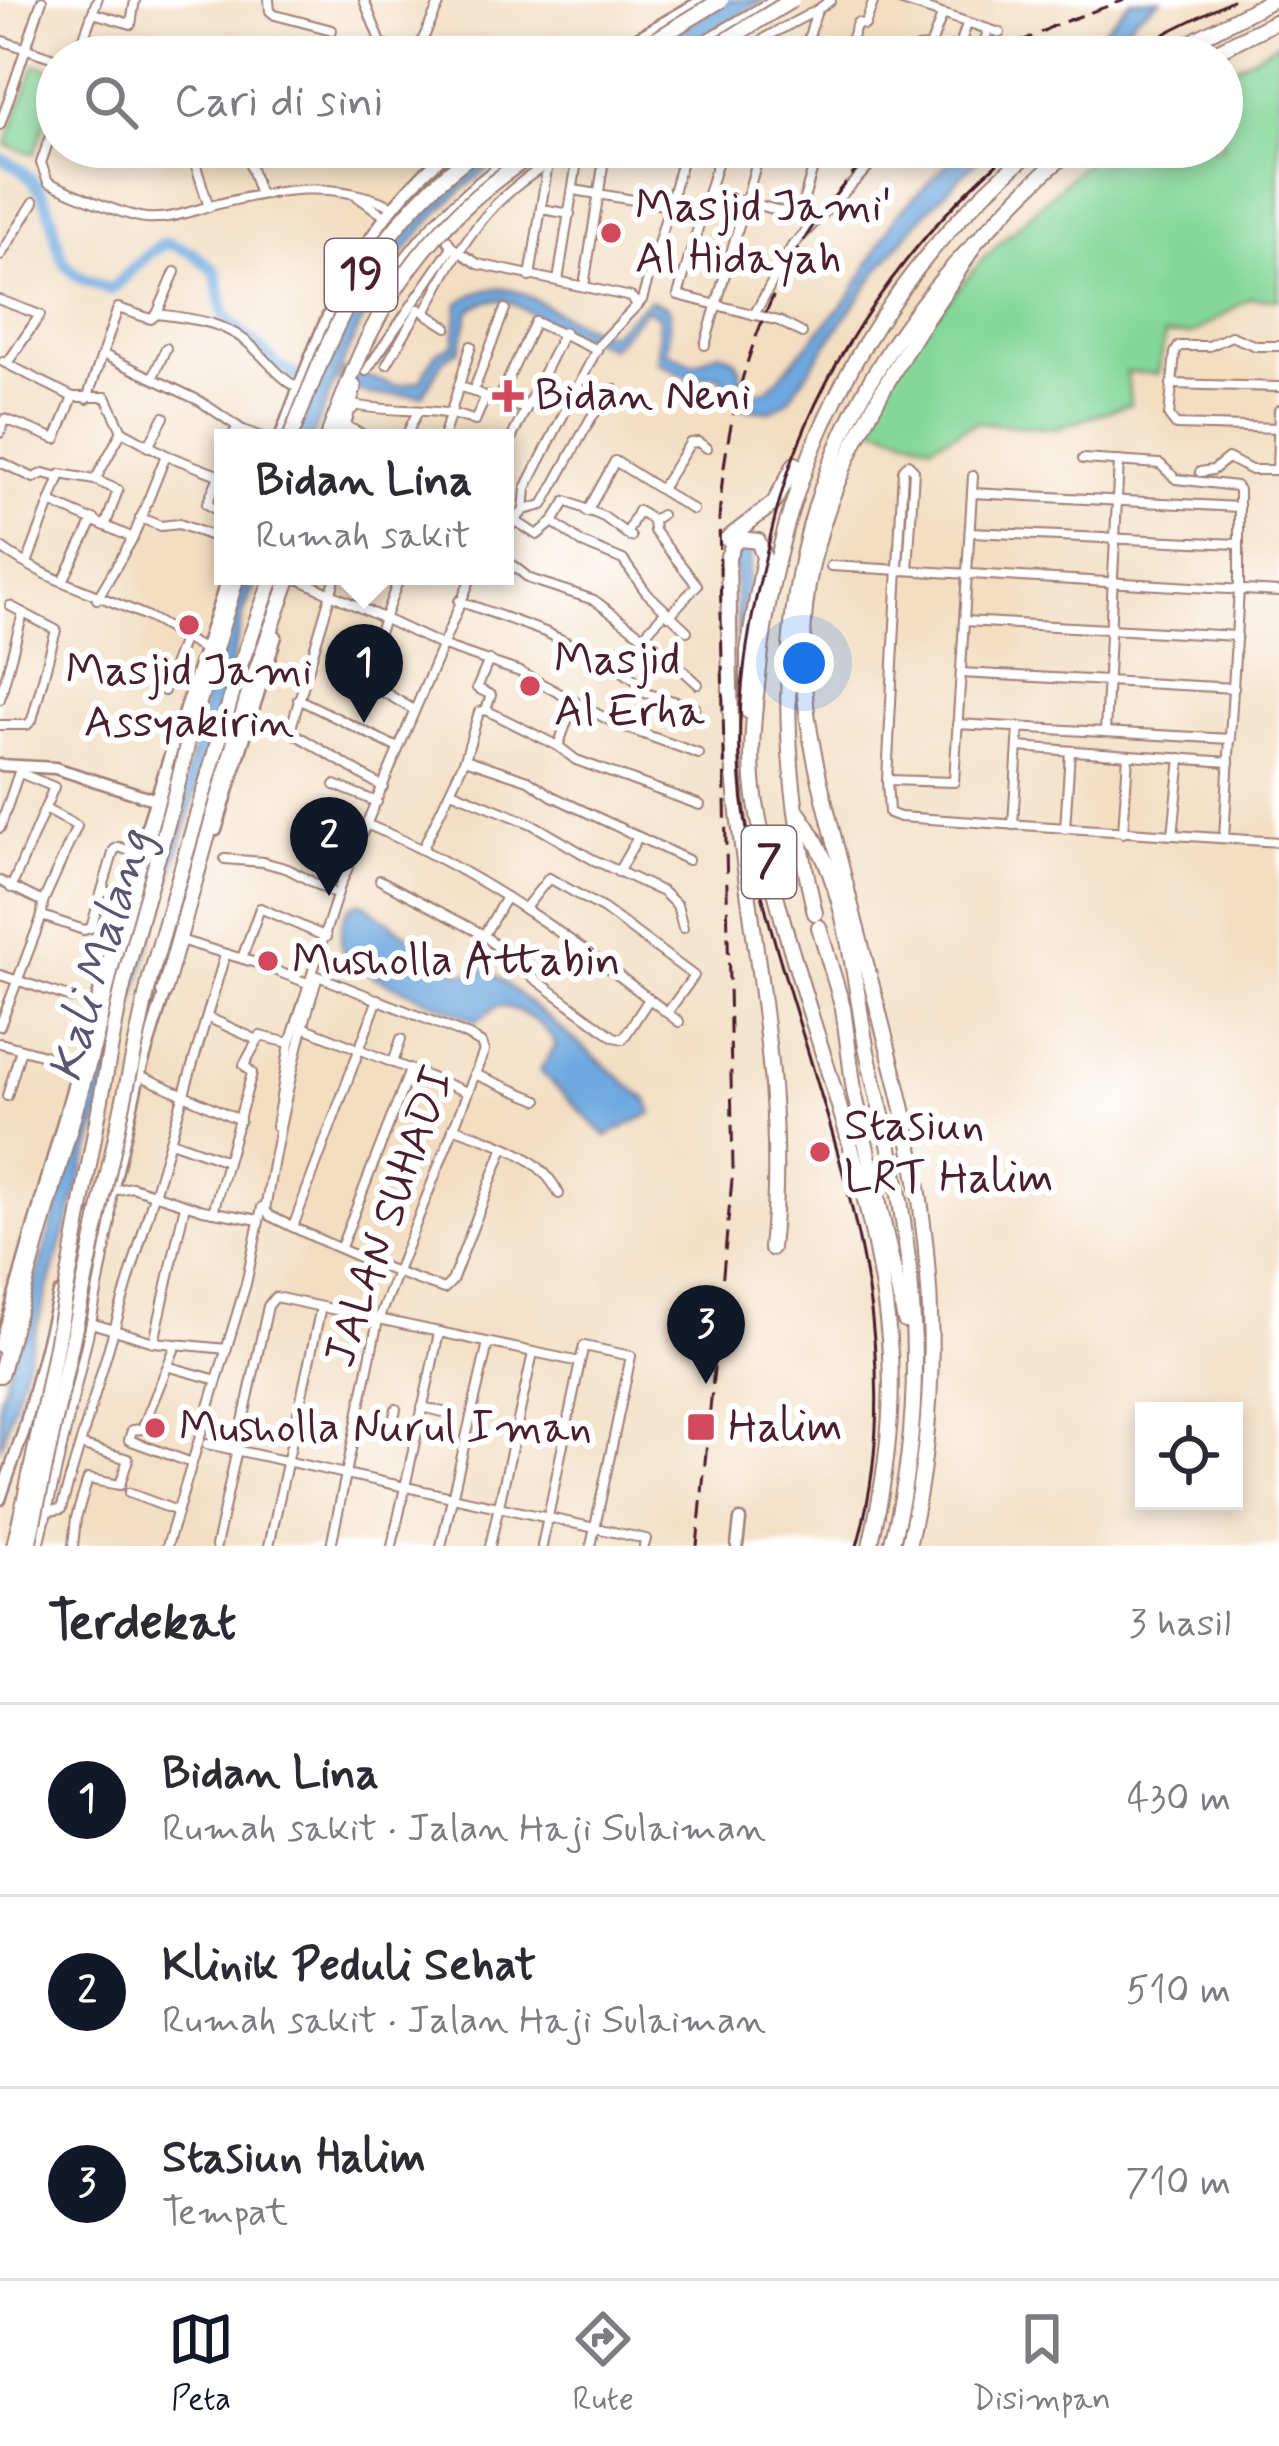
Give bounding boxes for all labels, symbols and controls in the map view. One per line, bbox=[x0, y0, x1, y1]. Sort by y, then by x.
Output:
search box bbox=[36, 36, 1243, 168]
icon: search bbox=[78, 69, 144, 135]
text: Cari di sini bbox=[174, 73, 383, 132]
place label: Masjid Jami' Al Hidayah bbox=[635, 178, 892, 289]
marker: Masjid Jami' Al Hidayah bbox=[598, 220, 624, 246]
road number: 19 bbox=[325, 239, 397, 311]
place label: Bidan Neni bbox=[535, 367, 751, 426]
marker: Bidan Neni bbox=[492, 380, 524, 412]
popup bbox=[214, 429, 514, 585]
text: Bidan Lina bbox=[256, 452, 473, 511]
text: Rumah sakit bbox=[256, 511, 470, 562]
marker: Masjid Jami Assyakirin bbox=[176, 612, 202, 638]
pin: 1 bbox=[325, 624, 403, 723]
place label: Masjid Al Erha bbox=[554, 631, 706, 742]
your location bbox=[774, 633, 834, 693]
place label: Masjid Jami Assyakirin bbox=[66, 642, 312, 753]
marker: Masjid Al Erha bbox=[517, 673, 543, 699]
pin: 2 bbox=[290, 797, 368, 896]
water label: Kali Malang bbox=[35, 821, 167, 1089]
road number: 7 bbox=[742, 826, 796, 898]
place label: Musholla Attabin bbox=[292, 932, 621, 991]
marker: Musholla Attabin bbox=[255, 948, 281, 974]
street label: JALAN SUHADI bbox=[311, 1059, 469, 1375]
place label: Stasiun LRT Halim bbox=[844, 1097, 1054, 1208]
marker: Stasiun LRT Halim bbox=[807, 1139, 833, 1165]
pin: 3 bbox=[667, 1285, 745, 1384]
place label: Halim bbox=[728, 1398, 843, 1457]
place label: Musholla Nurul Iman bbox=[179, 1399, 592, 1458]
map controls bbox=[1135, 1402, 1243, 1510]
button: locate bbox=[1135, 1402, 1243, 1510]
marker: Halim bbox=[685, 1411, 717, 1443]
marker: Musholla Nurul Iman bbox=[142, 1415, 168, 1441]
text: Terdekat bbox=[48, 1591, 236, 1657]
text: 3 hasil bbox=[1129, 1599, 1231, 1650]
text: Bidan Lina bbox=[162, 1745, 379, 1804]
text: 1 bbox=[78, 1774, 96, 1825]
text: 430 m bbox=[1127, 1774, 1231, 1825]
text: Rumah sakit · Jalan Haji Sulaiman bbox=[162, 1804, 766, 1855]
text: Klinik Peduli Sehat bbox=[162, 1937, 536, 1996]
text: 2 bbox=[77, 1966, 97, 2017]
text: 510 m bbox=[1126, 1966, 1231, 2017]
text: Rumah sakit · Jalan Haji Sulaiman bbox=[162, 1996, 766, 2047]
text: Stasiun Halim bbox=[162, 2129, 426, 2188]
text: 3 bbox=[78, 2158, 96, 2209]
text: 710 m bbox=[1126, 2158, 1231, 2209]
text: Tempat bbox=[162, 2188, 288, 2239]
tab: Peta bbox=[168, 2306, 234, 2422]
tab: Rute bbox=[570, 2306, 636, 2422]
tab: Disimpan bbox=[972, 2306, 1111, 2422]

